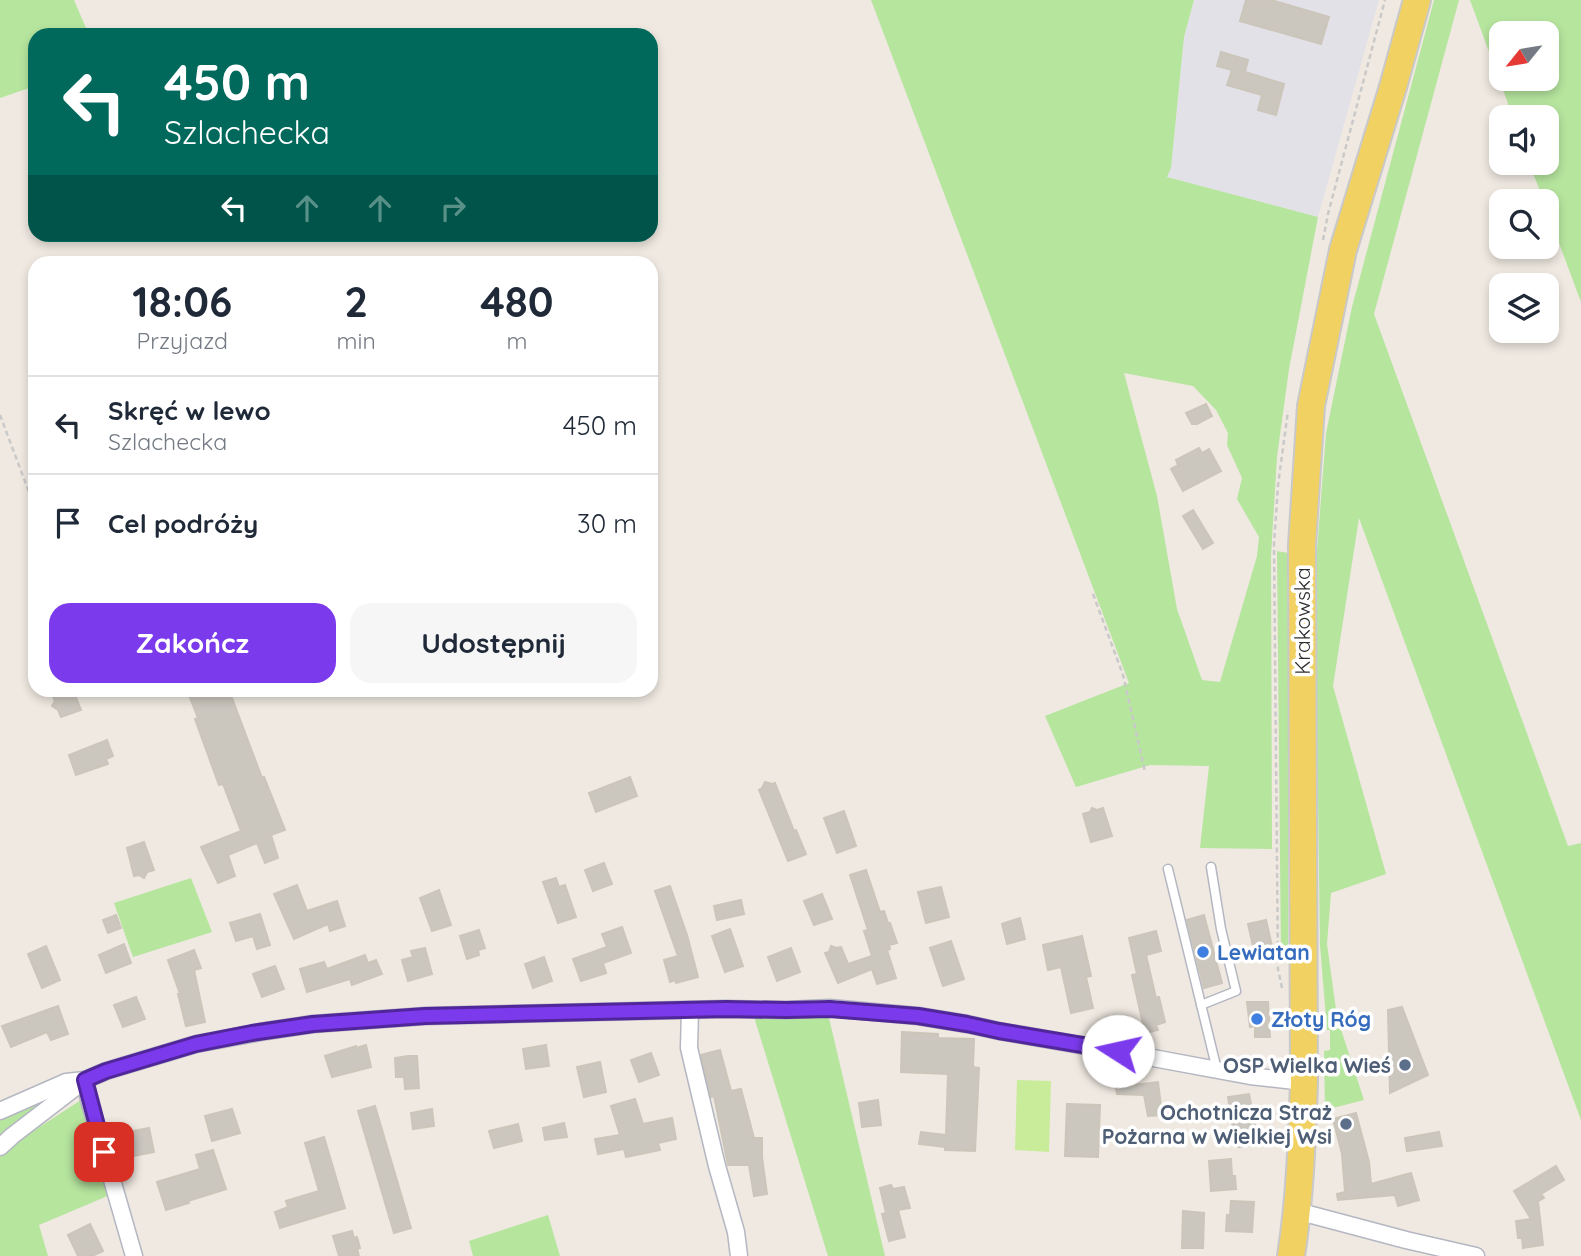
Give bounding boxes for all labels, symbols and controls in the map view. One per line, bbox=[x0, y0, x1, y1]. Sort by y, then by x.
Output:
north arrow bbox=[1489, 21, 1559, 91]
map controls bbox=[1489, 21, 1559, 343]
text: 450 m bbox=[164, 51, 310, 112]
icon: left bbox=[49, 56, 140, 147]
button: sound bbox=[1489, 105, 1559, 175]
text: Szlachecka bbox=[164, 112, 330, 152]
icon: left bbox=[215, 189, 253, 227]
icon: ahead bbox=[288, 189, 326, 227]
icon: ahead bbox=[361, 189, 399, 227]
icon: right bbox=[434, 189, 472, 227]
button: search bbox=[1489, 189, 1559, 259]
button: layers bbox=[1489, 273, 1559, 343]
text: 18:06 bbox=[132, 275, 232, 328]
text: 2 bbox=[344, 275, 368, 328]
text: 480 bbox=[480, 275, 554, 328]
text: Przyjazd bbox=[137, 326, 228, 355]
text: min bbox=[337, 326, 376, 355]
text: m bbox=[506, 326, 527, 355]
text: Skręć w lewo bbox=[108, 394, 271, 427]
icon: left bbox=[49, 406, 87, 444]
text: 450 m bbox=[563, 409, 637, 442]
text: Szlachecka bbox=[108, 427, 227, 456]
icon: arrive bbox=[49, 504, 87, 542]
text: Cel podróży bbox=[108, 507, 258, 540]
text: 30 m bbox=[577, 507, 637, 540]
street label: Krakowska bbox=[1289, 567, 1315, 675]
button: Zakończ bbox=[49, 603, 336, 683]
button: Udostępnij bbox=[350, 603, 637, 683]
place label: Lewiatan bbox=[1217, 939, 1310, 965]
marker: Lewiatan bbox=[1195, 944, 1211, 960]
place label: Złoty Róg bbox=[1271, 1006, 1371, 1032]
marker: Złoty Róg bbox=[1249, 1011, 1265, 1027]
position arrow bbox=[1081, 1014, 1155, 1088]
place label: OSP Wielka Wieś bbox=[1223, 1052, 1391, 1078]
marker: OSP Wielka Wieś bbox=[1397, 1057, 1413, 1073]
place label: Ochotnicza Straż Pożarna w Wielkiej Wsi bbox=[1102, 1099, 1332, 1149]
marker: Ochotnicza Straż Pożarna w Wielkiej Wsi bbox=[1338, 1116, 1354, 1132]
pin bbox=[74, 1122, 134, 1182]
icon: arrive bbox=[85, 1133, 123, 1171]

